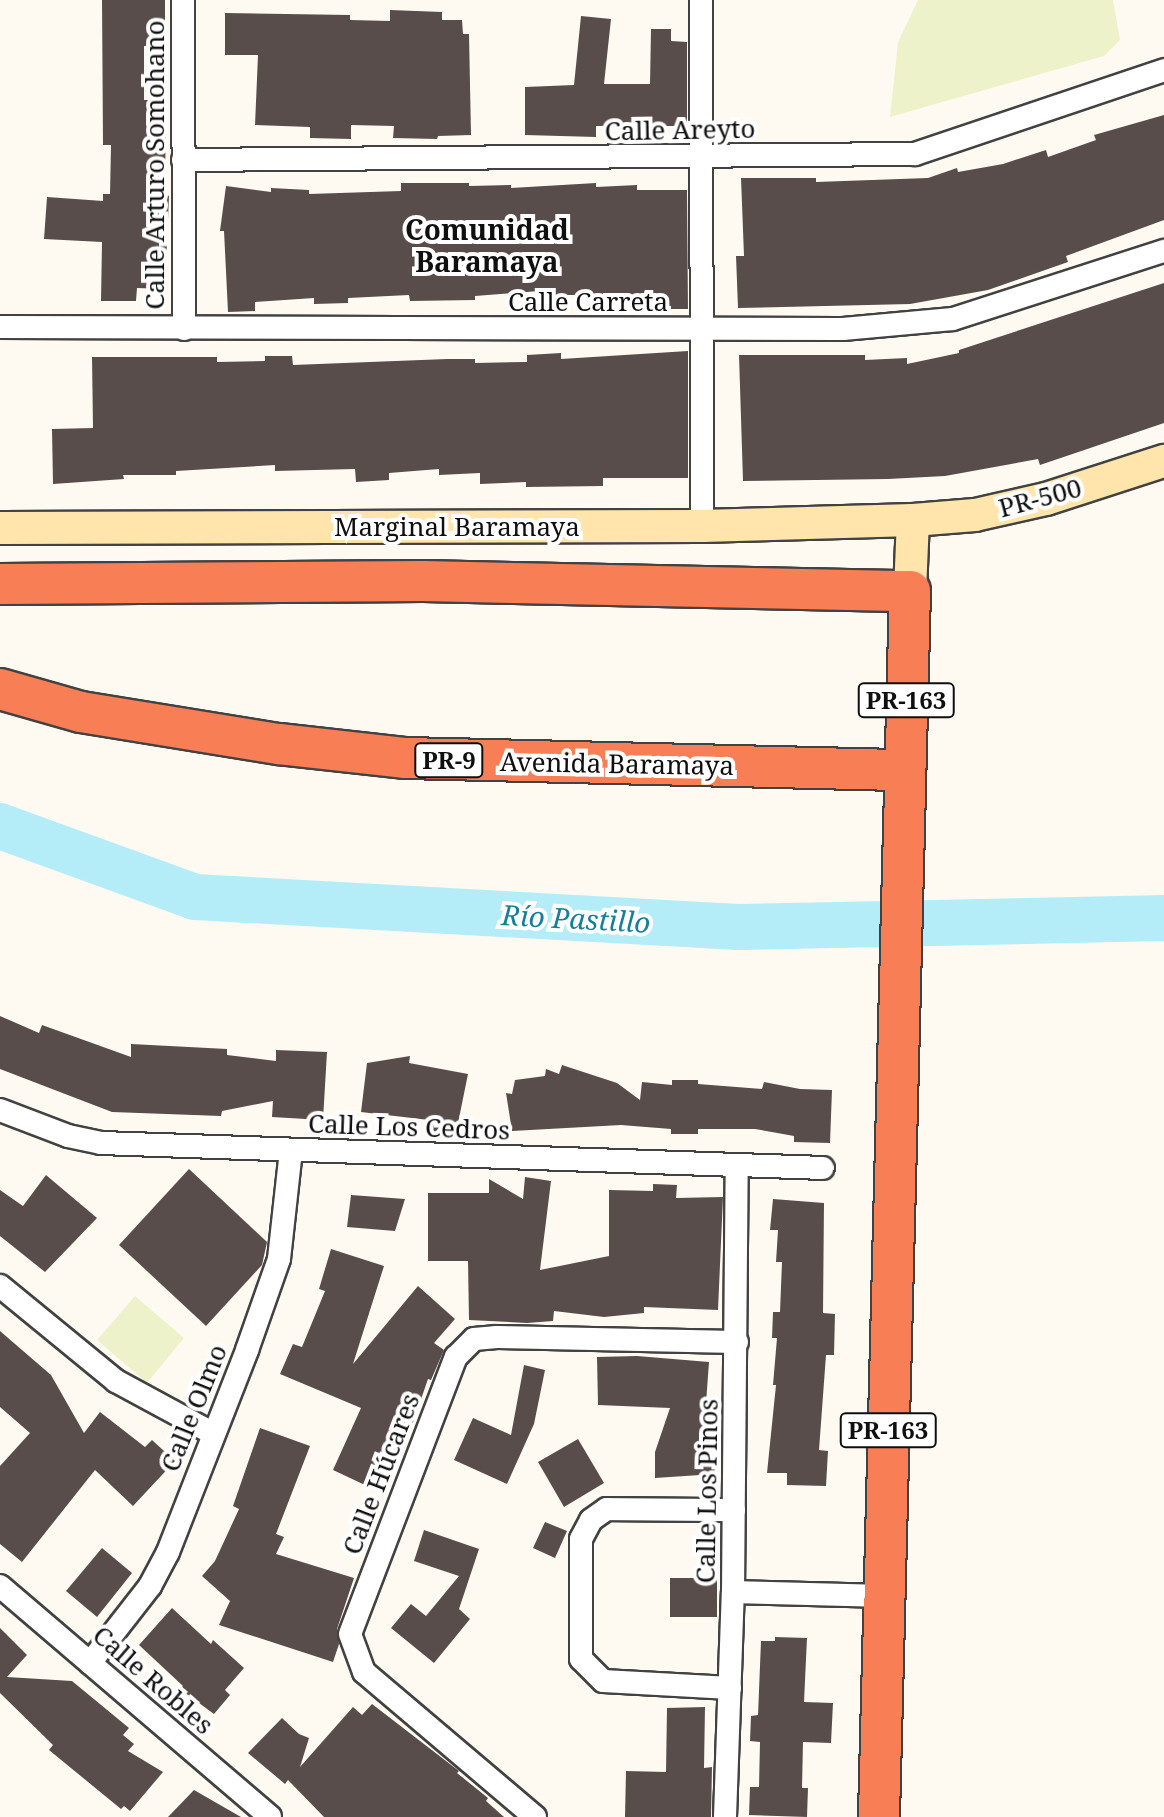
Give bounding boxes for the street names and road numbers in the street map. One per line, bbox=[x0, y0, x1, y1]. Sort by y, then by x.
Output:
street label: Calle Arturo Somohano bbox=[139, 20, 171, 310]
street label: Calle Areyto bbox=[604, 113, 756, 147]
street label: Calle Carreta bbox=[508, 286, 668, 318]
street label: PR-500 bbox=[995, 472, 1085, 524]
street label: Marginal Baramaya bbox=[334, 511, 580, 543]
road number: PR-163 bbox=[856, 680, 956, 720]
road number: PR-9 bbox=[413, 740, 485, 780]
street label: Avenida Baramaya bbox=[500, 746, 734, 782]
street label: Calle Los Cedros bbox=[308, 1108, 510, 1146]
street label: Calle Olmo bbox=[154, 1340, 234, 1476]
street label: Calle Húcares bbox=[336, 1389, 426, 1559]
street label: Calle Los Pinos bbox=[690, 1398, 724, 1584]
road number: PR-163 bbox=[838, 1410, 938, 1450]
street label: Calle Robles bbox=[86, 1619, 220, 1741]

